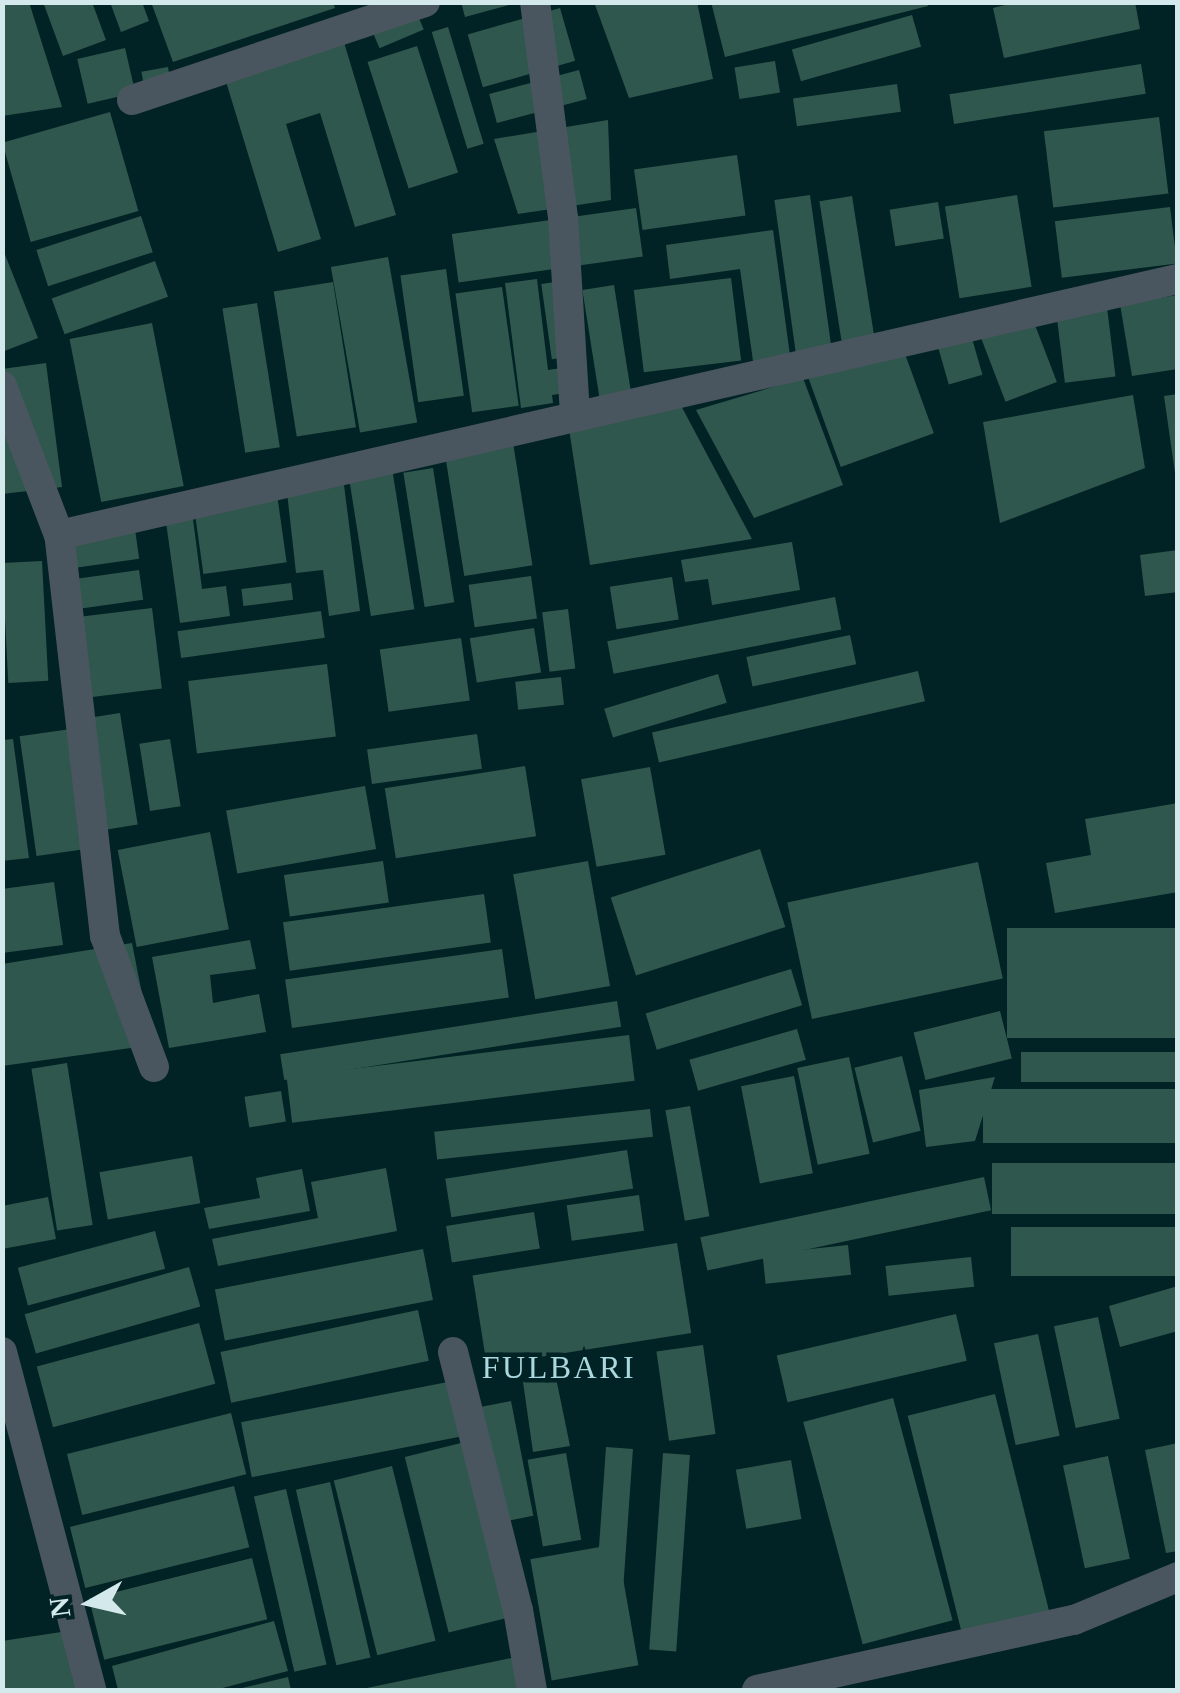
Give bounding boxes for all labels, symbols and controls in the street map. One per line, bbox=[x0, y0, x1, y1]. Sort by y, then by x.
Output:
district label: FULBARI bbox=[482, 1348, 636, 1386]
north arrow bbox=[40, 1553, 140, 1653]
text: N bbox=[43, 1595, 77, 1619]

